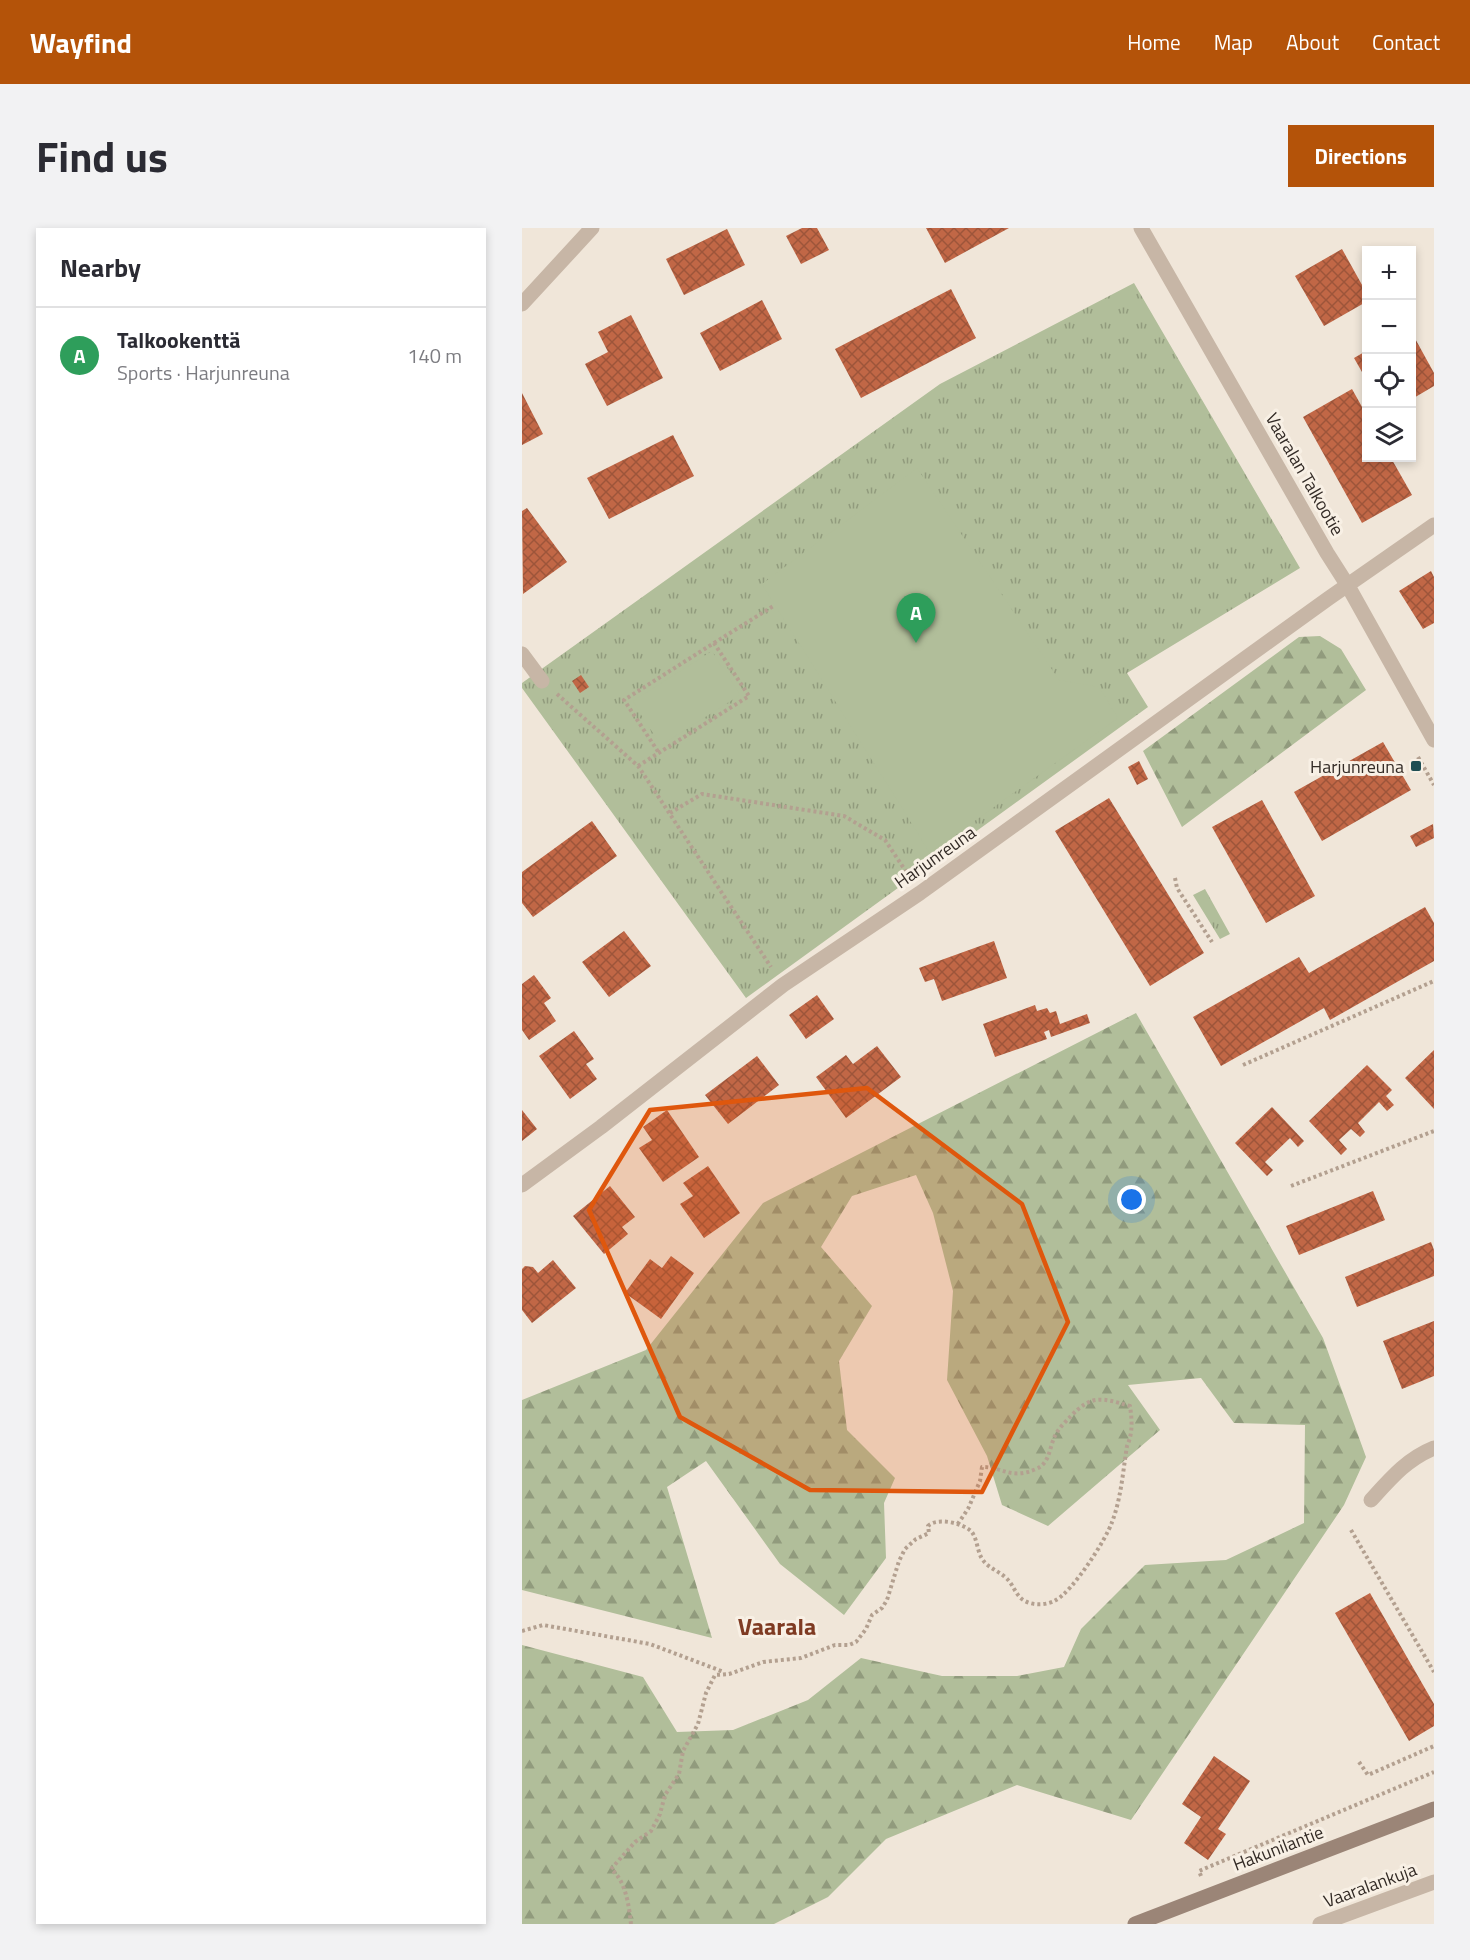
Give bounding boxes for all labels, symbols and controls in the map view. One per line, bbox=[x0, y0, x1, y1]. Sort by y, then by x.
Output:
text: Wayfind bbox=[30, 21, 132, 64]
text: Home bbox=[1127, 26, 1181, 58]
text: Map bbox=[1214, 26, 1253, 58]
text: About bbox=[1286, 26, 1339, 58]
text: Contact bbox=[1372, 26, 1440, 58]
text: Find us bbox=[36, 124, 168, 188]
button: Directions bbox=[1288, 125, 1434, 187]
map controls bbox=[1362, 246, 1416, 462]
button: + bbox=[1362, 246, 1416, 300]
text: Nearby bbox=[60, 248, 141, 287]
button: − bbox=[1362, 300, 1416, 354]
text: Talkookenttä bbox=[117, 323, 241, 357]
text: A bbox=[73, 340, 86, 371]
text: 140 m bbox=[407, 340, 462, 371]
button: locate bbox=[1362, 354, 1416, 408]
text: Sports · Harjunreuna bbox=[117, 357, 290, 388]
street label: Vaaralan Talkootie bbox=[1259, 408, 1351, 540]
button: layers bbox=[1362, 408, 1416, 462]
pin: A bbox=[896, 594, 936, 643]
place label: Harjunreuna bbox=[1310, 753, 1404, 780]
marker: Harjunreuna bbox=[1409, 759, 1423, 773]
street label: Harjunreuna bbox=[889, 819, 981, 895]
your location bbox=[1117, 1185, 1146, 1214]
district label: Vaarala bbox=[738, 1608, 816, 1644]
street label: Hakunilantie bbox=[1229, 1818, 1327, 1878]
street label: Vaaralankuja bbox=[1320, 1856, 1420, 1914]

